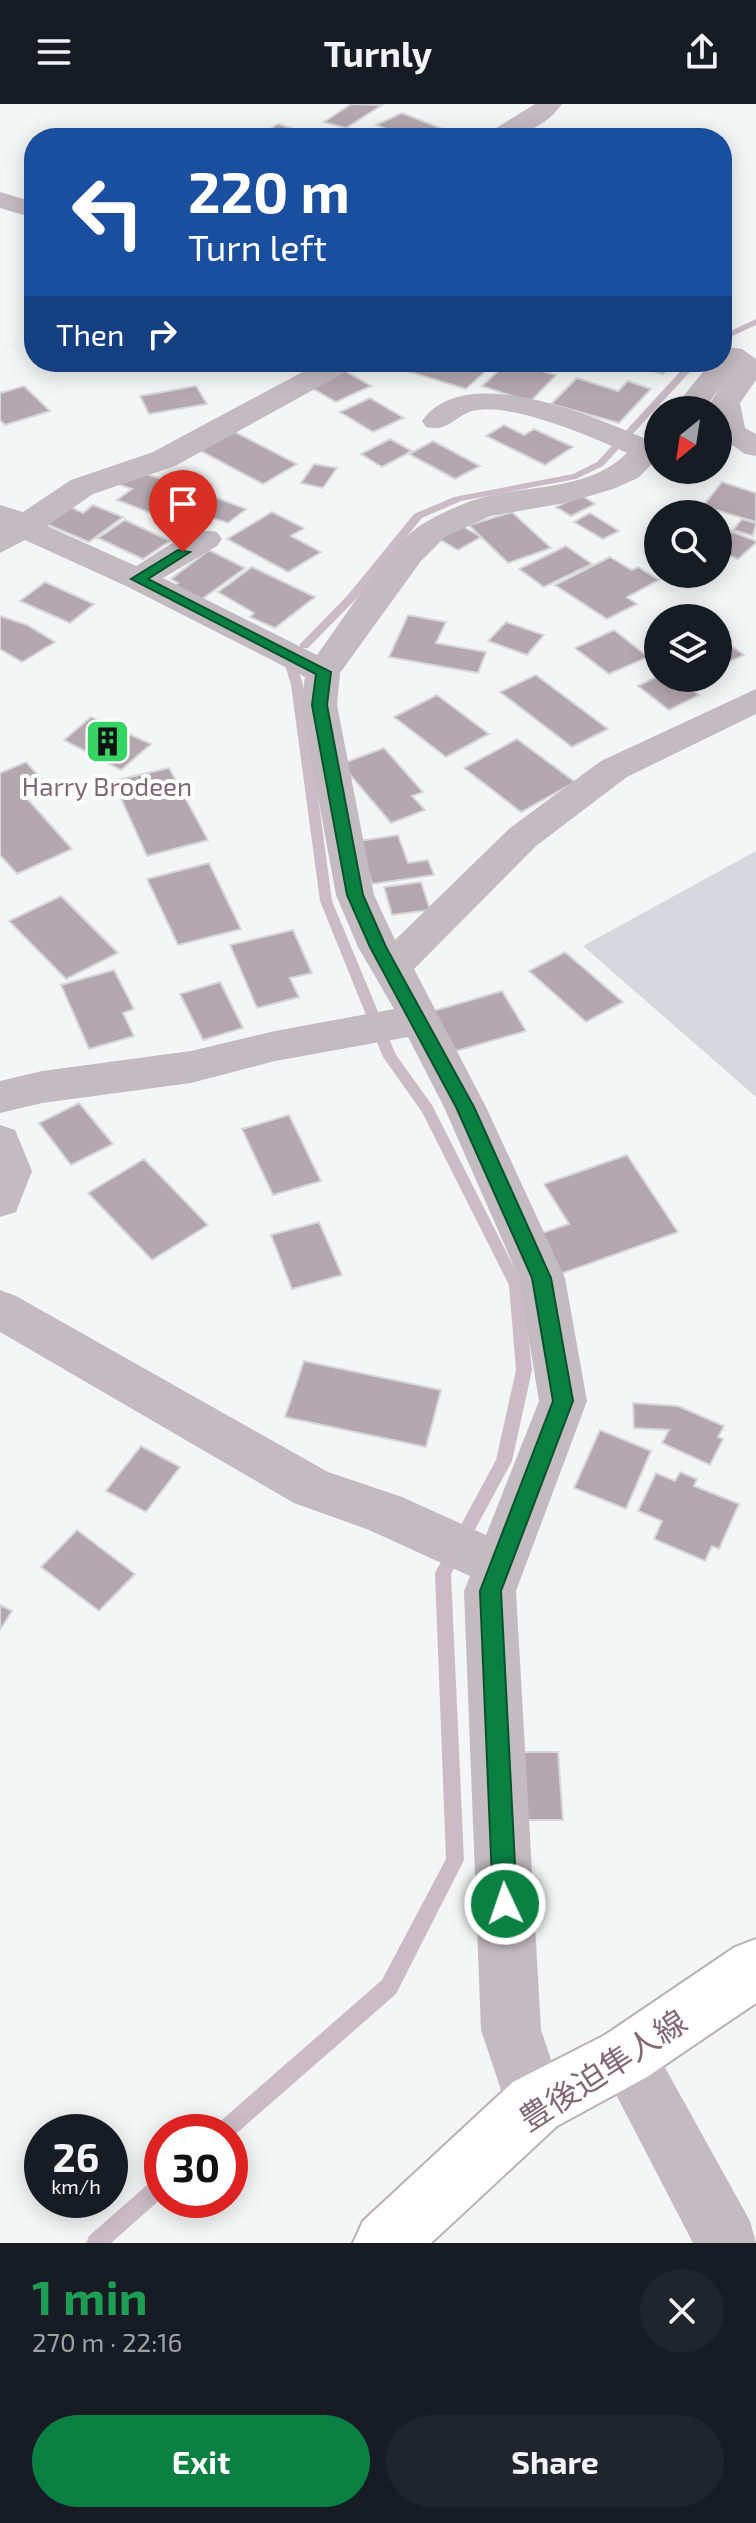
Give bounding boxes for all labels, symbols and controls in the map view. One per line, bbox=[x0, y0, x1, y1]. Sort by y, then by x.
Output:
icon: menu bbox=[32, 30, 76, 74]
icon: share bbox=[680, 30, 724, 74]
text: Turnly bbox=[324, 31, 432, 74]
text: 220 m bbox=[188, 157, 350, 224]
icon: left bbox=[56, 160, 160, 264]
text: Turn left bbox=[188, 225, 327, 268]
icon: right bbox=[140, 312, 184, 356]
text: Then bbox=[56, 316, 124, 352]
north arrow bbox=[644, 396, 732, 484]
map controls bbox=[644, 396, 732, 692]
pin bbox=[149, 470, 217, 552]
icon: arrive bbox=[161, 482, 205, 526]
button: search bbox=[644, 500, 732, 588]
button: layers bbox=[644, 604, 732, 692]
building icon: Harry Brodeen bbox=[83, 718, 131, 766]
place label: Harry Brodeen bbox=[22, 770, 192, 801]
position arrow bbox=[463, 1862, 547, 1946]
street label: 豊後迫隼人線 bbox=[511, 2001, 693, 2137]
speed limit sign: 30 bbox=[144, 2114, 248, 2218]
text: 26 bbox=[53, 2132, 99, 2180]
text: km/h bbox=[51, 2174, 101, 2198]
text: 1 min bbox=[32, 2267, 148, 2325]
button: close bbox=[640, 2269, 724, 2353]
text: 270 m · 22:16 bbox=[32, 2326, 183, 2357]
button: Exit bbox=[32, 2415, 370, 2507]
button: Share bbox=[386, 2415, 724, 2507]

